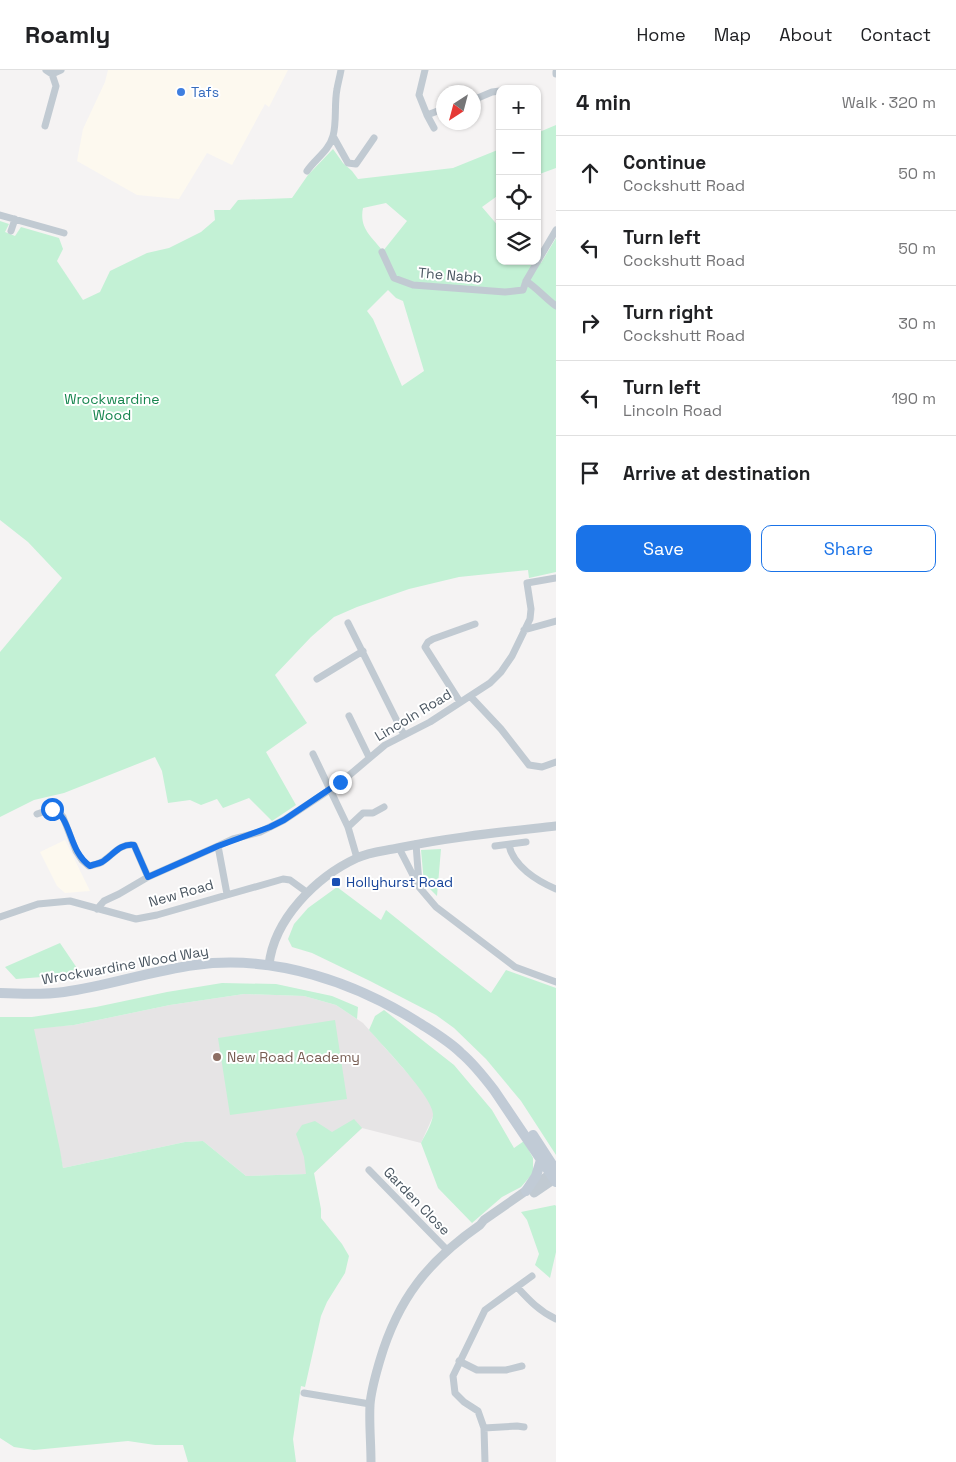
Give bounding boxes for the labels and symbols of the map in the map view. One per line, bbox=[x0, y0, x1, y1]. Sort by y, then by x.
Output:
place label: Tafs bbox=[191, 83, 219, 101]
north arrow bbox=[436, 85, 481, 130]
marker: Tafs bbox=[175, 86, 187, 98]
street label: The Nabb bbox=[417, 263, 483, 287]
park label: Wrockwardine Wood bbox=[64, 390, 160, 424]
street label: Lincoln Road bbox=[371, 685, 455, 745]
route end bbox=[329, 771, 352, 794]
route start bbox=[41, 798, 64, 821]
place label: Hollyhurst Road bbox=[346, 873, 453, 891]
street label: New Road bbox=[146, 875, 216, 911]
marker: Hollyhurst Road bbox=[330, 876, 342, 888]
street label: Wrockwardine Wood Way bbox=[40, 941, 210, 989]
place label: New Road Academy bbox=[227, 1048, 360, 1066]
marker: New Road Academy bbox=[211, 1051, 223, 1063]
street label: Garden Close bbox=[380, 1163, 454, 1239]

